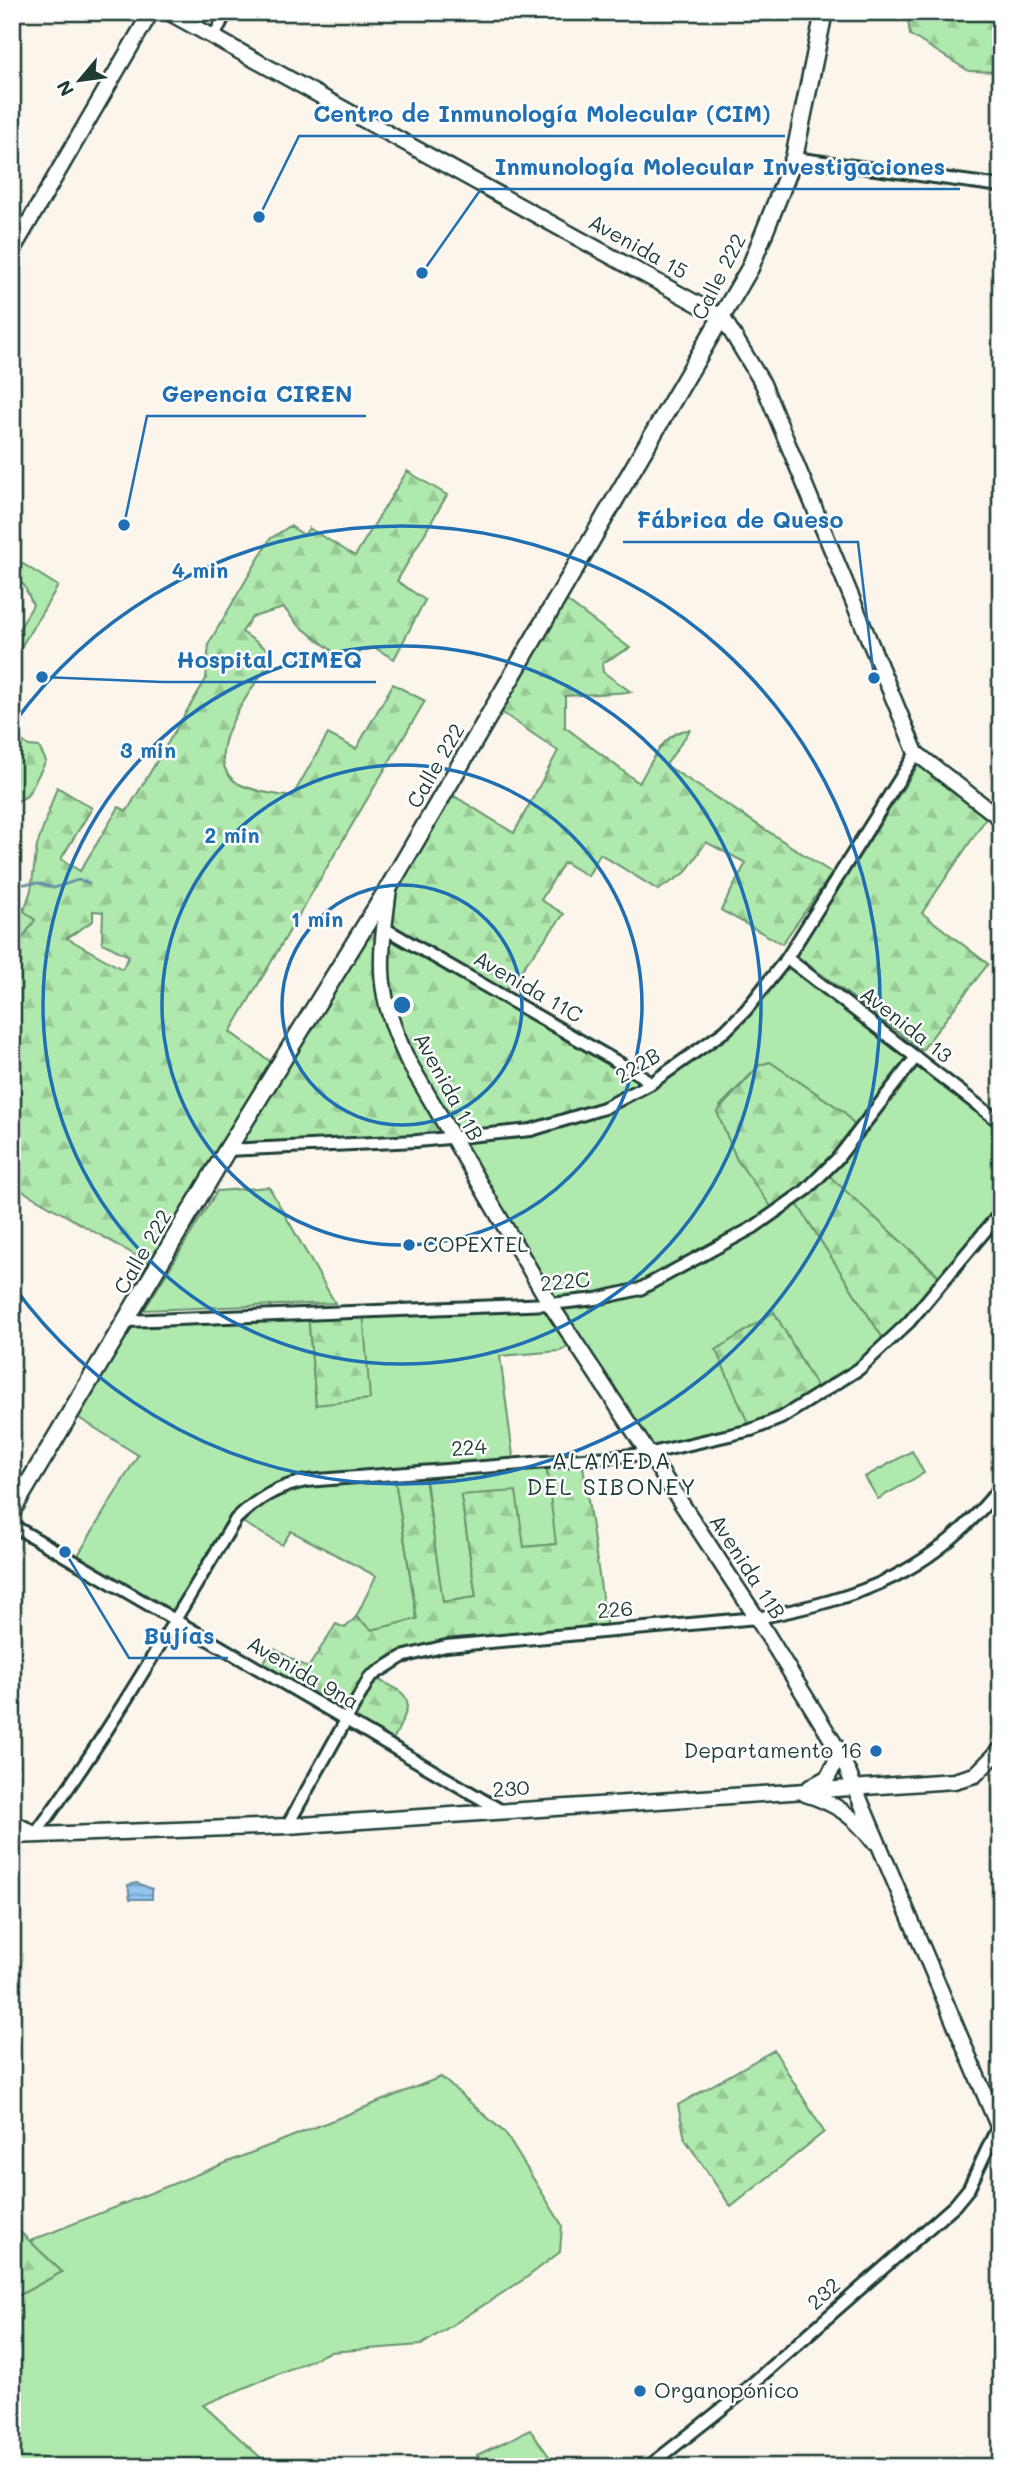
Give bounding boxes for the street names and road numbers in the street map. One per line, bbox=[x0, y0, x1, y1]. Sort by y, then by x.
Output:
street label: Avenida 15 bbox=[584, 207, 693, 284]
street label: Calle 222 bbox=[684, 229, 751, 324]
street label: Calle 222 bbox=[400, 718, 470, 812]
street label: Avenida 11C bbox=[469, 944, 588, 1028]
street label: Avenida 13 bbox=[855, 979, 958, 1068]
street label: Avenida 11B bbox=[409, 1027, 490, 1145]
street label: 222B bbox=[610, 1041, 665, 1089]
street label: Calle 222 bbox=[107, 1204, 177, 1298]
street label: 222C bbox=[539, 1265, 591, 1296]
street label: 224 bbox=[450, 1432, 488, 1461]
street label: Avenida 11B bbox=[704, 1509, 792, 1624]
street label: 226 bbox=[596, 1593, 634, 1624]
street label: Avenida 9na bbox=[243, 1629, 365, 1715]
street label: 230 bbox=[492, 1773, 530, 1802]
street label: 232 bbox=[801, 2271, 845, 2315]

